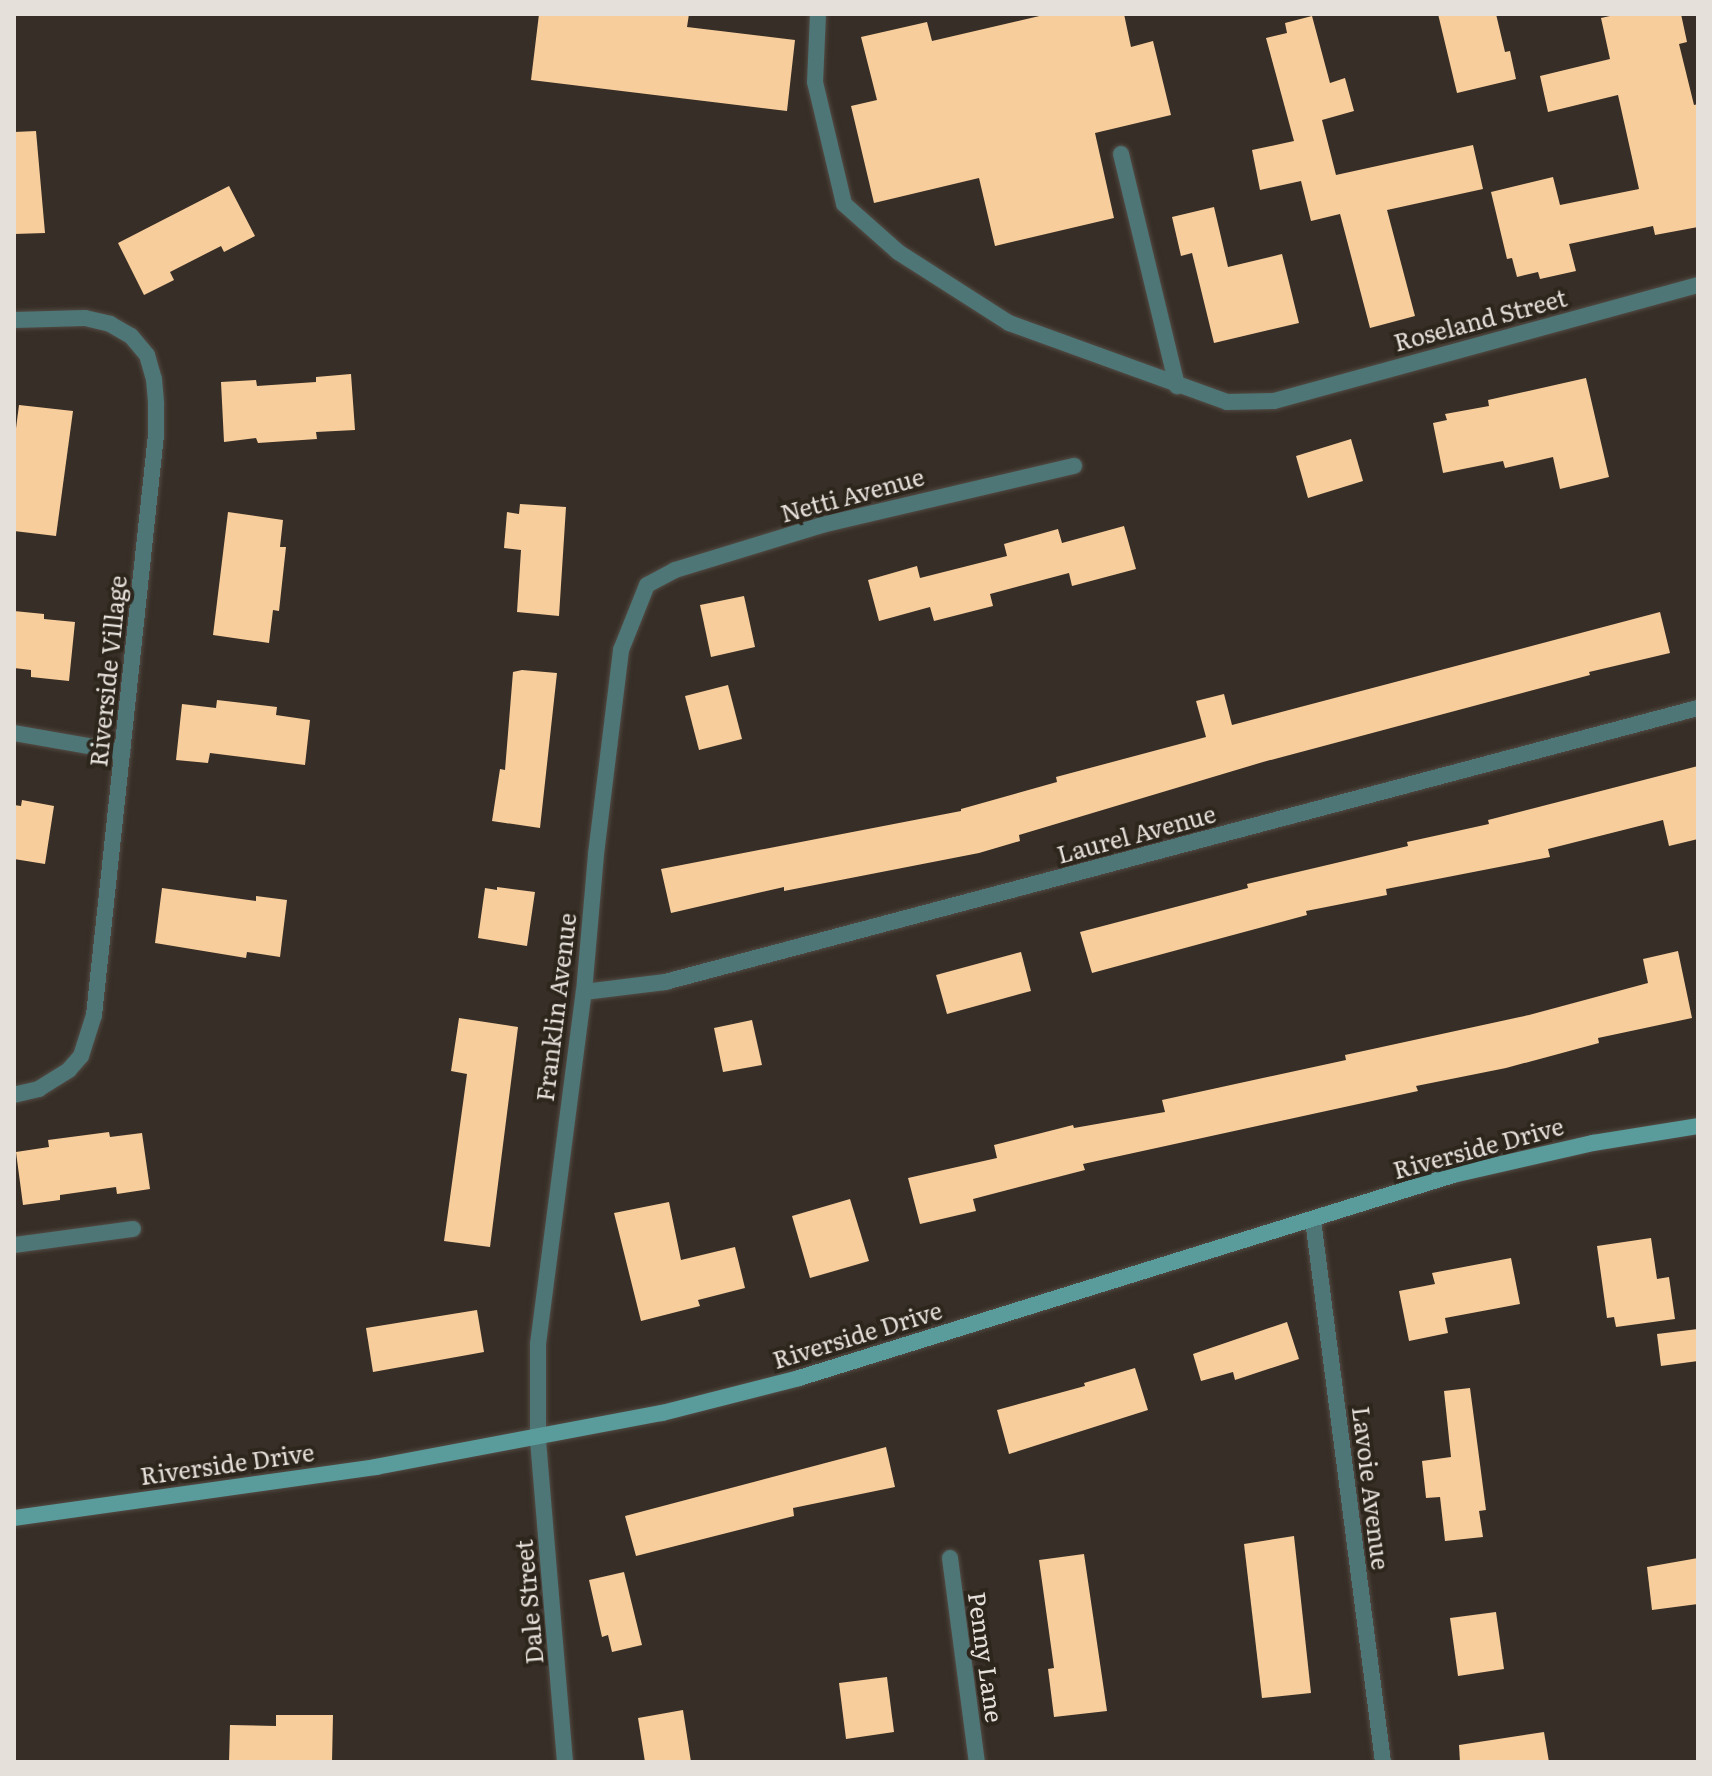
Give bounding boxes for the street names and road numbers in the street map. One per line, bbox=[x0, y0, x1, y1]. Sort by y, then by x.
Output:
street label: Roseland Street bbox=[1390, 282, 1570, 356]
street label: Netti Avenue bbox=[777, 461, 927, 527]
street label: Riverside Village bbox=[83, 574, 131, 768]
street label: Laurel Avenue bbox=[1053, 798, 1219, 868]
street label: Franklin Avenue bbox=[529, 911, 581, 1103]
street label: Riverside Drive bbox=[1390, 1110, 1566, 1184]
street label: Riverside Drive bbox=[769, 1295, 945, 1373]
street label: Lavoie Avenue bbox=[1348, 1405, 1396, 1571]
street label: Riverside Drive bbox=[138, 1437, 316, 1489]
street label: Dale Street bbox=[508, 1538, 548, 1666]
street label: Penny Lane bbox=[964, 1590, 1010, 1724]

